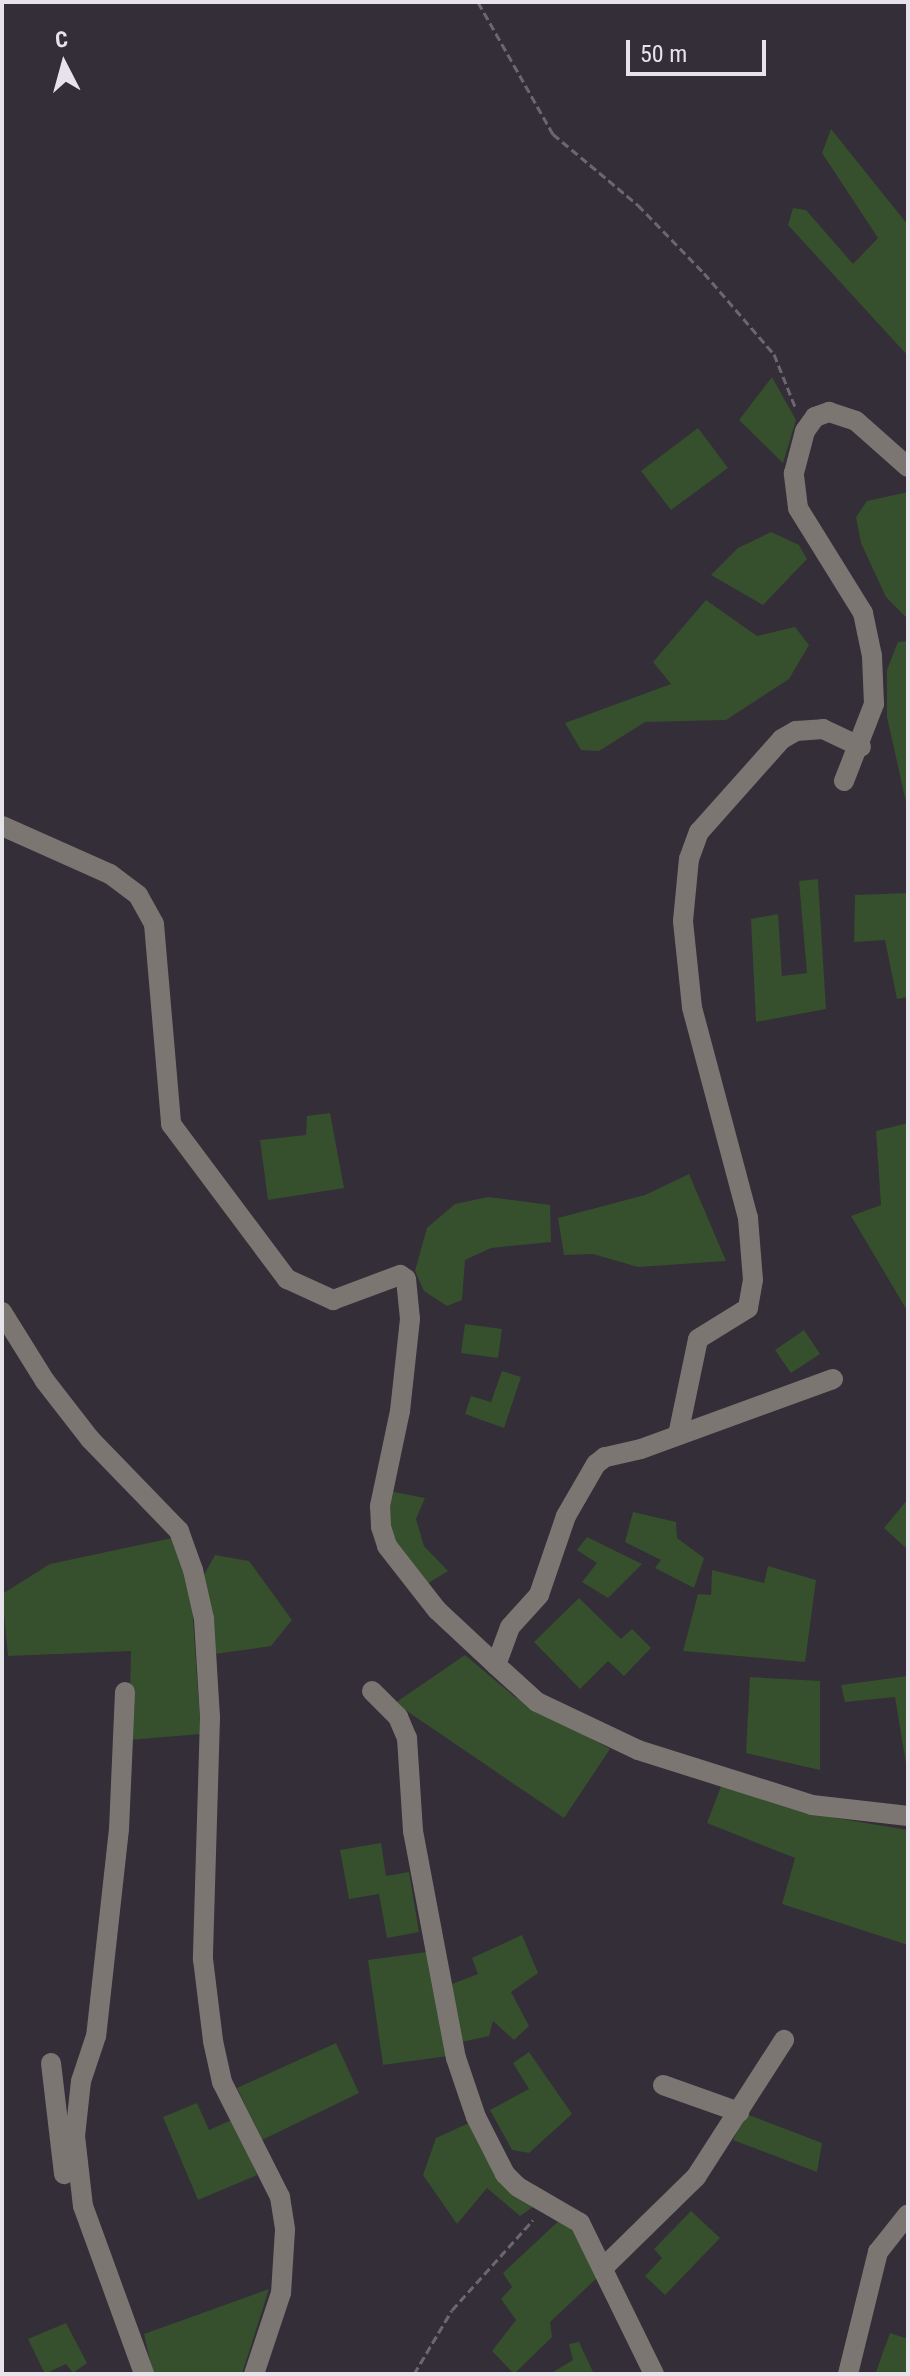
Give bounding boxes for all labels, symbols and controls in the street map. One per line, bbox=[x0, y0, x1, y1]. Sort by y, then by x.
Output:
north arrow bbox=[24, 24, 104, 104]
scale bar bbox=[630, 24, 770, 74]
text: С bbox=[54, 27, 69, 53]
text: 50 m bbox=[640, 40, 687, 68]

